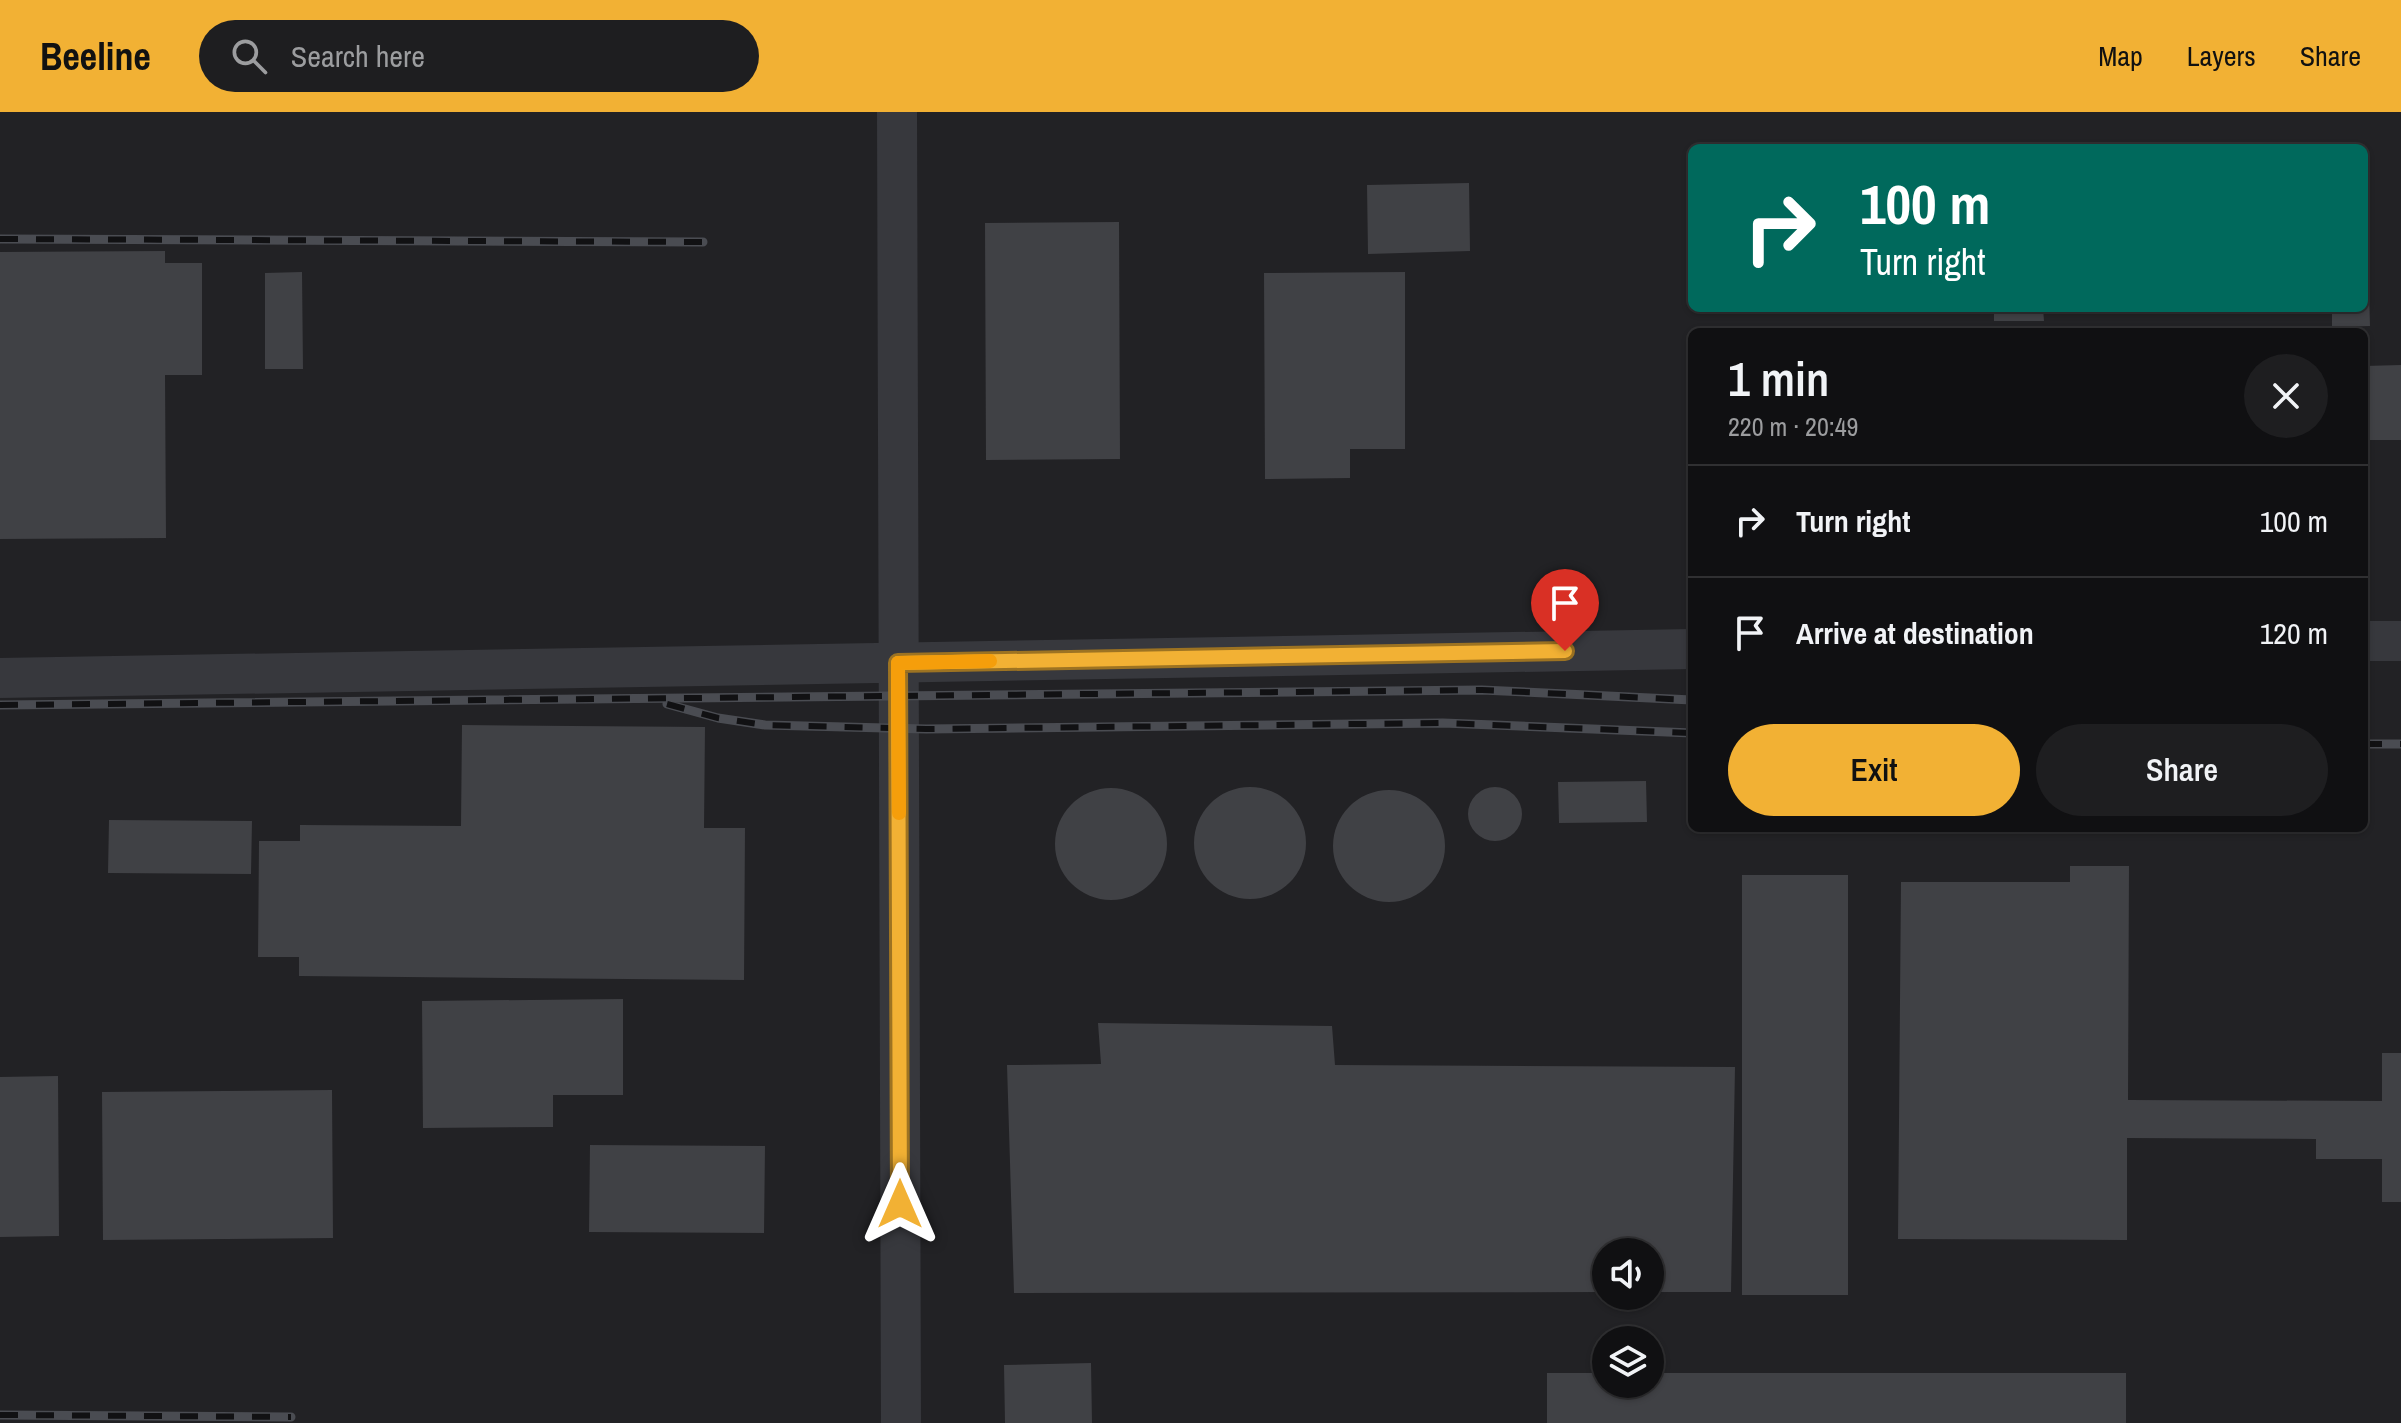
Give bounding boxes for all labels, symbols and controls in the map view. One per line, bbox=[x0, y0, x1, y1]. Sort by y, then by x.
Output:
search box bbox=[199, 20, 759, 92]
text: Beeline bbox=[40, 31, 151, 82]
icon: search bbox=[227, 34, 271, 78]
text: Search here bbox=[291, 36, 425, 76]
text: Map bbox=[2098, 37, 2143, 75]
text: Layers bbox=[2187, 37, 2256, 75]
text: Share bbox=[2300, 37, 2361, 75]
text: 100 m bbox=[1860, 166, 1990, 241]
icon: right bbox=[1728, 176, 1832, 280]
text: Turn right bbox=[1860, 238, 1985, 286]
text: 1 min bbox=[1728, 346, 1829, 411]
button: close bbox=[2244, 354, 2328, 438]
text: 220 m · 20:49 bbox=[1728, 409, 1858, 444]
icon: right bbox=[1728, 499, 1772, 543]
text: Turn right bbox=[1796, 501, 1910, 541]
text: 100 m bbox=[2260, 501, 2328, 541]
pin bbox=[1531, 569, 1599, 651]
icon: arrive bbox=[1543, 581, 1587, 625]
icon: arrive bbox=[1728, 611, 1772, 655]
text: Arrive at destination bbox=[1796, 613, 2034, 653]
text: 120 m bbox=[2260, 613, 2328, 653]
button: Exit bbox=[1728, 724, 2020, 816]
button: Share bbox=[2036, 724, 2328, 816]
position arrow bbox=[858, 1162, 942, 1246]
map controls bbox=[1592, 1238, 1664, 1398]
button: sound bbox=[1592, 1238, 1664, 1310]
button: layers bbox=[1592, 1326, 1664, 1398]

